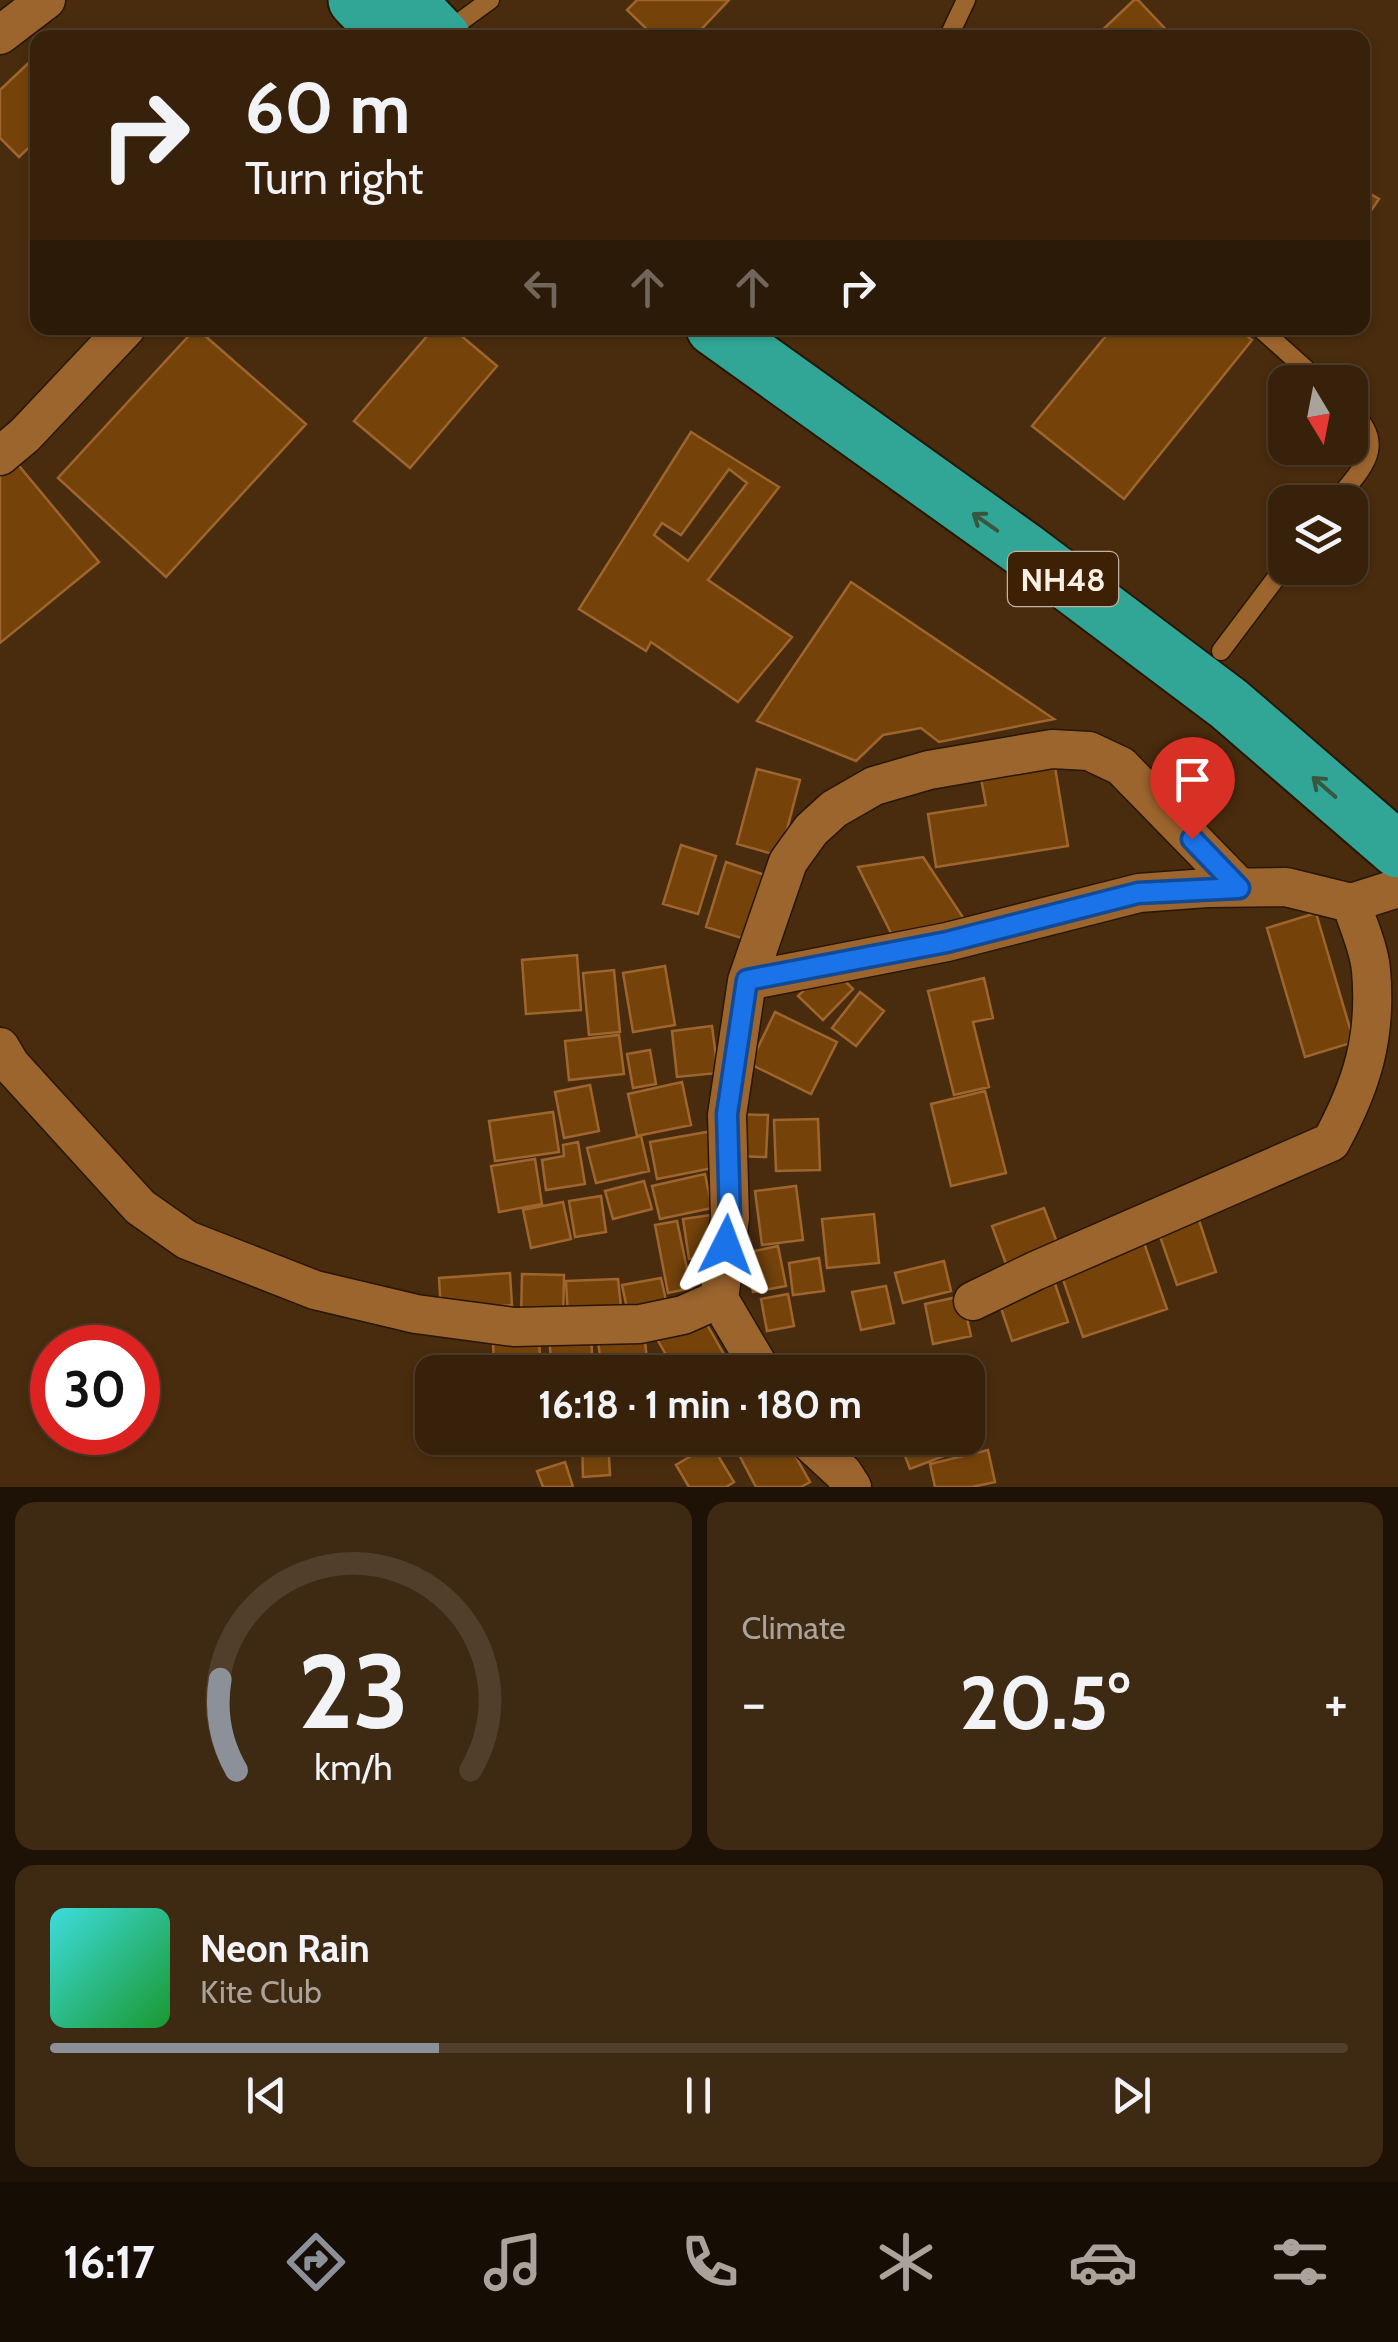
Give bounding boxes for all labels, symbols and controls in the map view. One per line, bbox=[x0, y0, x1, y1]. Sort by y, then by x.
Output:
text: 60 m bbox=[245, 65, 410, 151]
icon: right bbox=[80, 70, 210, 200]
text: Turn right bbox=[245, 151, 424, 205]
icon: left bbox=[515, 260, 570, 315]
icon: ahead bbox=[620, 260, 675, 315]
icon: ahead bbox=[725, 260, 780, 315]
icon: right bbox=[830, 260, 885, 315]
north arrow bbox=[1268, 365, 1368, 465]
map controls bbox=[1268, 365, 1368, 585]
button: layers bbox=[1268, 485, 1368, 585]
one-way arrow bbox=[972, 512, 1000, 533]
road number: NH48 bbox=[1008, 552, 1118, 606]
pin bbox=[1150, 737, 1235, 840]
icon: arrive bbox=[1165, 752, 1220, 807]
one-way arrow bbox=[1312, 776, 1338, 798]
position arrow bbox=[674, 1193, 778, 1297]
speed limit sign: 30 bbox=[30, 1325, 160, 1455]
text: 16:18 · 1 min · 180 m bbox=[538, 1381, 862, 1428]
text: Climate bbox=[742, 1608, 846, 1647]
text: 23 bbox=[298, 1628, 409, 1754]
text: 20.5° bbox=[960, 1657, 1130, 1748]
text: − bbox=[742, 1669, 766, 1736]
text: + bbox=[1324, 1669, 1348, 1736]
text: km/h bbox=[314, 1746, 392, 1789]
text: Neon Rain bbox=[200, 1925, 370, 1972]
text: Kite Club bbox=[200, 1972, 322, 2011]
icon: previous bbox=[239, 2068, 294, 2123]
icon: pause bbox=[671, 2068, 726, 2123]
icon: next bbox=[1104, 2068, 1159, 2123]
icon: directions bbox=[281, 2227, 351, 2297]
icon: music bbox=[478, 2227, 548, 2297]
icon: phone bbox=[675, 2227, 745, 2297]
icon: climate bbox=[871, 2227, 941, 2297]
icon: car bbox=[1068, 2227, 1138, 2297]
icon: filters bbox=[1265, 2227, 1335, 2297]
text: 16:17 bbox=[63, 2235, 155, 2289]

